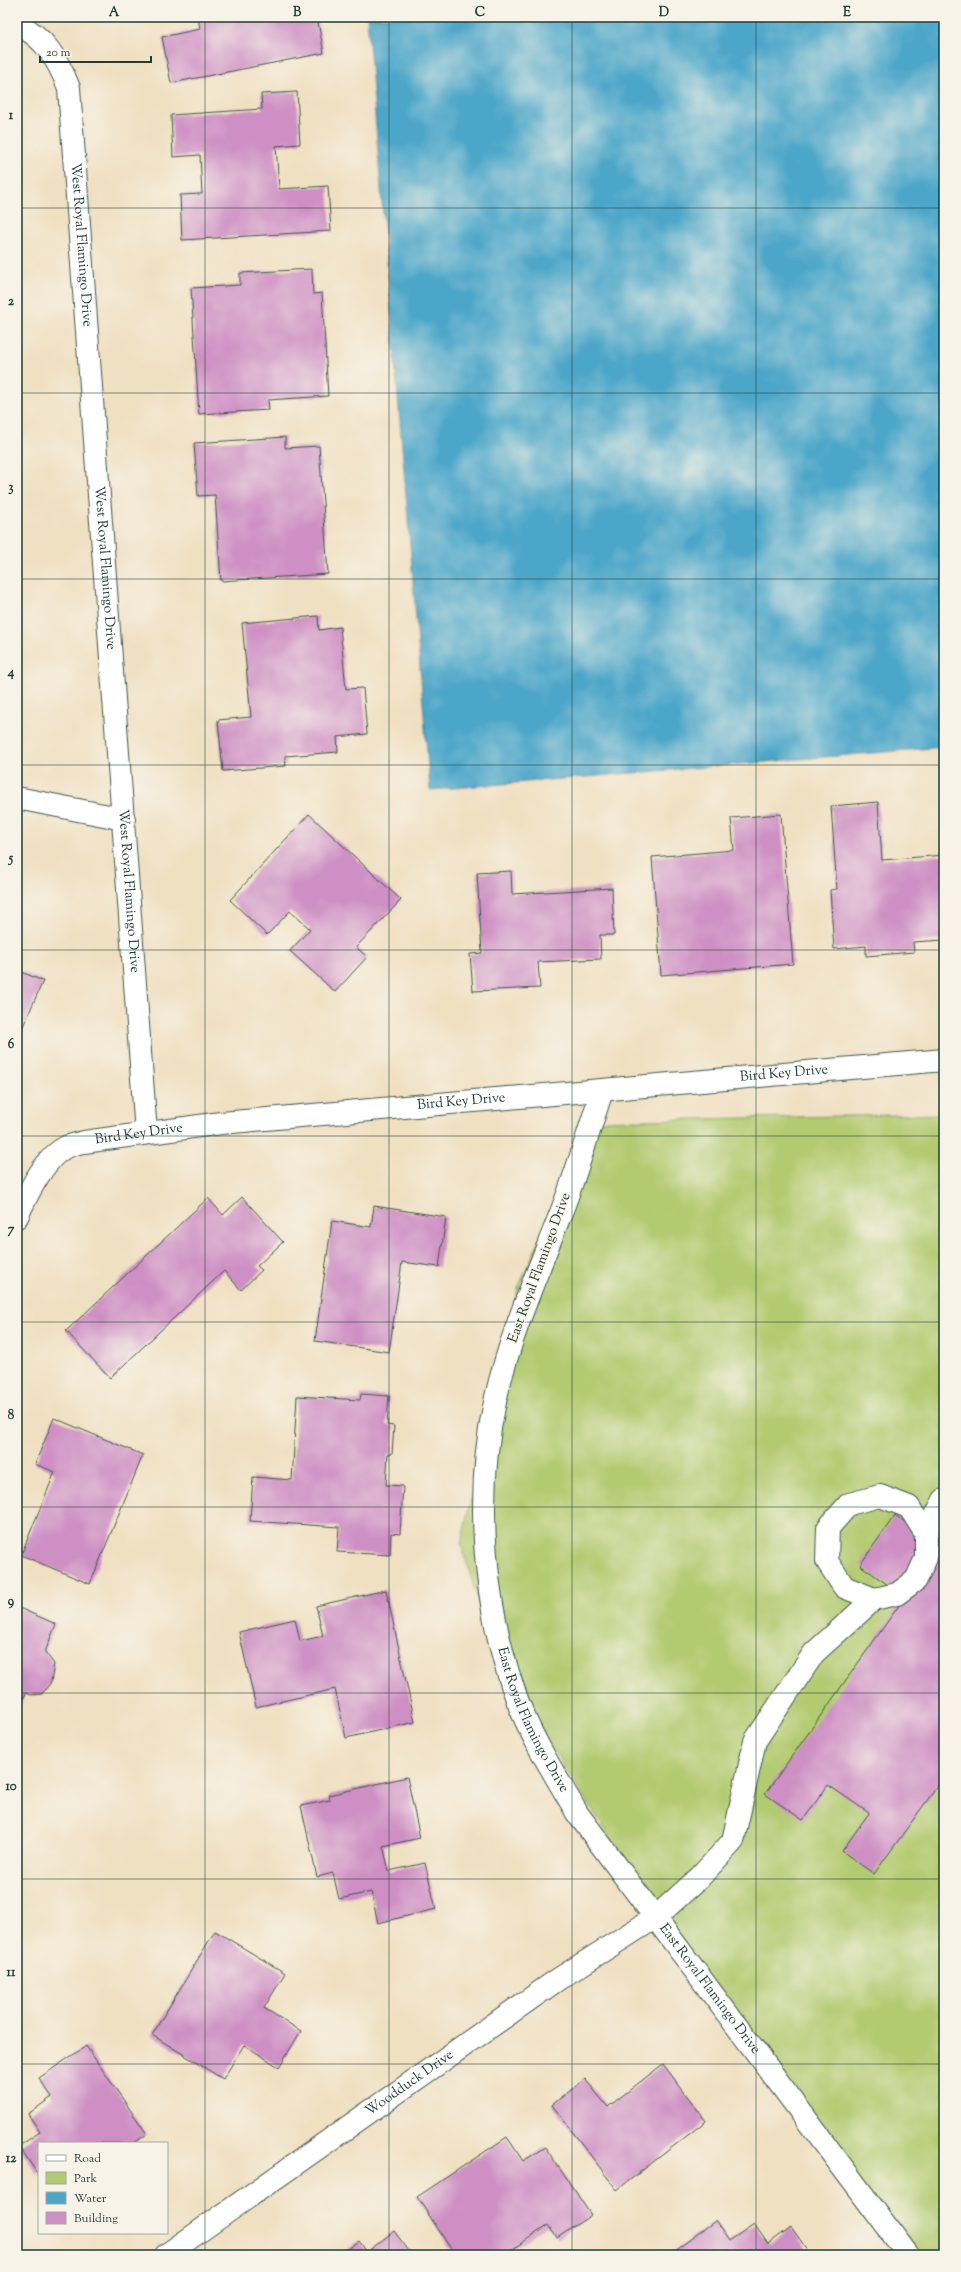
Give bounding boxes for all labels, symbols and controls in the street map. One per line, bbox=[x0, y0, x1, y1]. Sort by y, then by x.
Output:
text: A bbox=[109, 4, 120, 22]
text: B bbox=[293, 4, 302, 22]
text: C bbox=[475, 4, 485, 22]
text: D bbox=[659, 4, 669, 22]
text: E bbox=[843, 4, 851, 22]
scale bar bbox=[40, 38, 151, 64]
text: 20 m bbox=[46, 44, 71, 62]
text: 1 bbox=[9, 107, 14, 125]
street label: West Royal Flamingo Drive bbox=[65, 162, 97, 328]
text: 2 bbox=[8, 293, 15, 311]
text: 3 bbox=[8, 479, 14, 497]
street label: West Royal Flamingo Drive bbox=[88, 485, 120, 651]
text: 4 bbox=[7, 664, 15, 682]
street label: West Royal Flamingo Drive bbox=[112, 808, 144, 974]
text: 5 bbox=[8, 850, 14, 868]
text: 6 bbox=[8, 1036, 15, 1054]
street label: Bird Key Drive bbox=[739, 1060, 829, 1088]
street label: Bird Key Drive bbox=[416, 1088, 506, 1116]
street label: Bird Key Drive bbox=[94, 1118, 184, 1150]
street label: East Royal Flamingo Drive bbox=[504, 1190, 576, 1346]
text: 7 bbox=[8, 1221, 15, 1239]
text: 8 bbox=[8, 1407, 15, 1425]
text: 9 bbox=[8, 1593, 15, 1611]
street label: East Royal Flamingo Drive bbox=[491, 1645, 573, 1797]
text: 10 bbox=[5, 1778, 17, 1796]
street label: East Royal Flamingo Drive bbox=[654, 1920, 765, 2059]
text: 11 bbox=[7, 1964, 16, 1982]
street label: Woodduck Drive bbox=[362, 2046, 458, 2122]
legend bbox=[38, 2142, 168, 2234]
text: 12 bbox=[6, 2150, 17, 2168]
text: Road bbox=[74, 2150, 101, 2168]
text: Park bbox=[74, 2170, 97, 2188]
text: Water bbox=[74, 2190, 107, 2208]
text: Building bbox=[74, 2210, 118, 2228]

